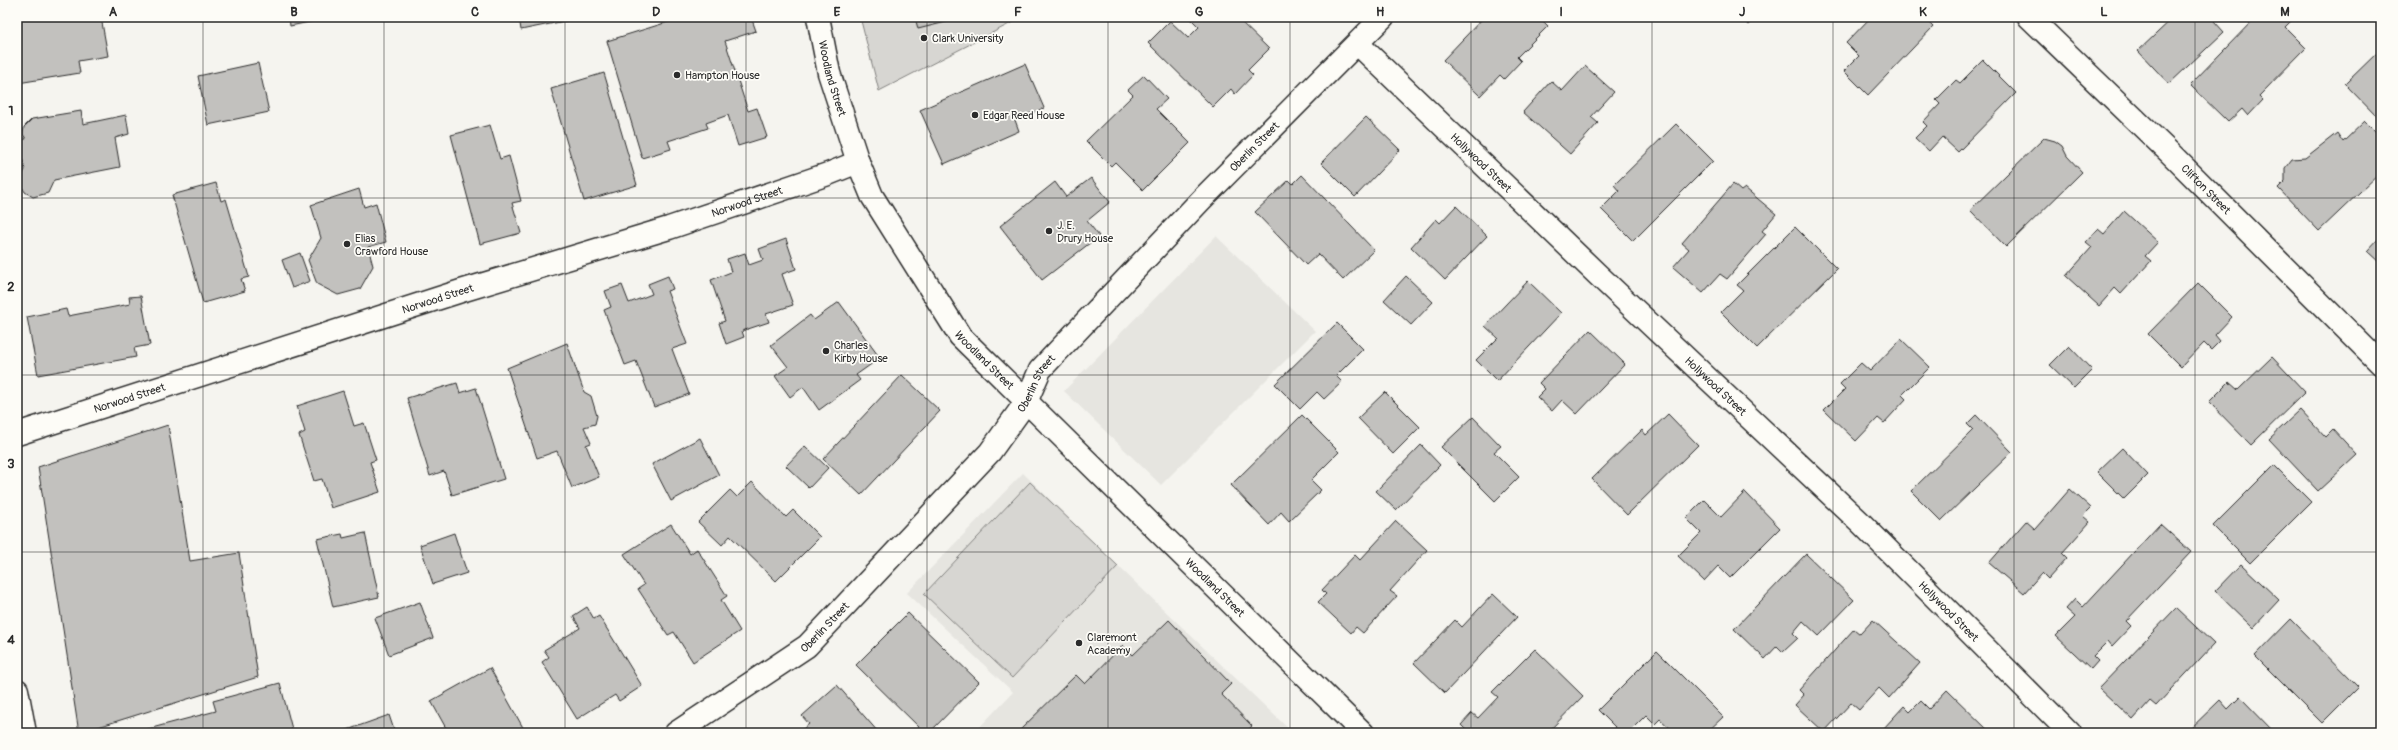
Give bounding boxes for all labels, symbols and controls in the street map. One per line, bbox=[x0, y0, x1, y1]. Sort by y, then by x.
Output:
text: A bbox=[109, 4, 118, 20]
text: B bbox=[290, 4, 298, 20]
text: C bbox=[471, 4, 479, 20]
text: D bbox=[652, 4, 660, 20]
text: E bbox=[834, 4, 841, 20]
text: F bbox=[1014, 4, 1022, 20]
text: G bbox=[1195, 4, 1204, 20]
text: H bbox=[1376, 4, 1384, 20]
text: I bbox=[1559, 4, 1563, 20]
text: J bbox=[1739, 4, 1745, 20]
text: K bbox=[1919, 4, 1927, 20]
text: L bbox=[2100, 4, 2108, 20]
text: M bbox=[2280, 4, 2290, 20]
place label: Clark University bbox=[932, 32, 1004, 45]
marker: Clark University bbox=[919, 33, 929, 43]
street label: Woodland Street bbox=[816, 39, 849, 118]
place label: Hampton House bbox=[685, 69, 760, 82]
marker: Hampton House bbox=[672, 70, 682, 80]
text: 1 bbox=[8, 103, 14, 119]
place label: Edgar Reed House bbox=[983, 109, 1065, 122]
marker: Edgar Reed House bbox=[970, 110, 980, 120]
street label: Oberlin Street bbox=[1227, 119, 1282, 174]
street label: Hollywood Street bbox=[1448, 131, 1515, 196]
street label: Clifton Street bbox=[2178, 162, 2234, 217]
street label: Norwood Street bbox=[710, 184, 785, 220]
place label: J. E. Drury House bbox=[1057, 219, 1114, 245]
marker: J. E. Drury House bbox=[1044, 226, 1054, 236]
place label: Elias Crawford House bbox=[355, 232, 429, 258]
marker: Elias Crawford House bbox=[342, 239, 352, 249]
text: 2 bbox=[7, 279, 15, 295]
street label: Norwood Street bbox=[401, 281, 476, 317]
street label: Woodland Street bbox=[952, 329, 1017, 393]
place label: Charles Kirby House bbox=[834, 339, 888, 365]
marker: Charles Kirby House bbox=[821, 346, 831, 356]
street label: Oberlin Street bbox=[1015, 352, 1058, 415]
street label: Hollywood Street bbox=[1682, 354, 1749, 419]
street label: Norwood Street bbox=[92, 381, 167, 416]
text: 3 bbox=[7, 456, 15, 472]
street label: Woodland Street bbox=[1182, 556, 1248, 620]
street label: Hollywood Street bbox=[1916, 579, 1982, 645]
street label: Oberlin Street bbox=[798, 599, 852, 656]
place label: Claremont Academy bbox=[1087, 631, 1137, 657]
text: 4 bbox=[7, 632, 15, 648]
marker: Claremont Academy bbox=[1074, 638, 1084, 648]

